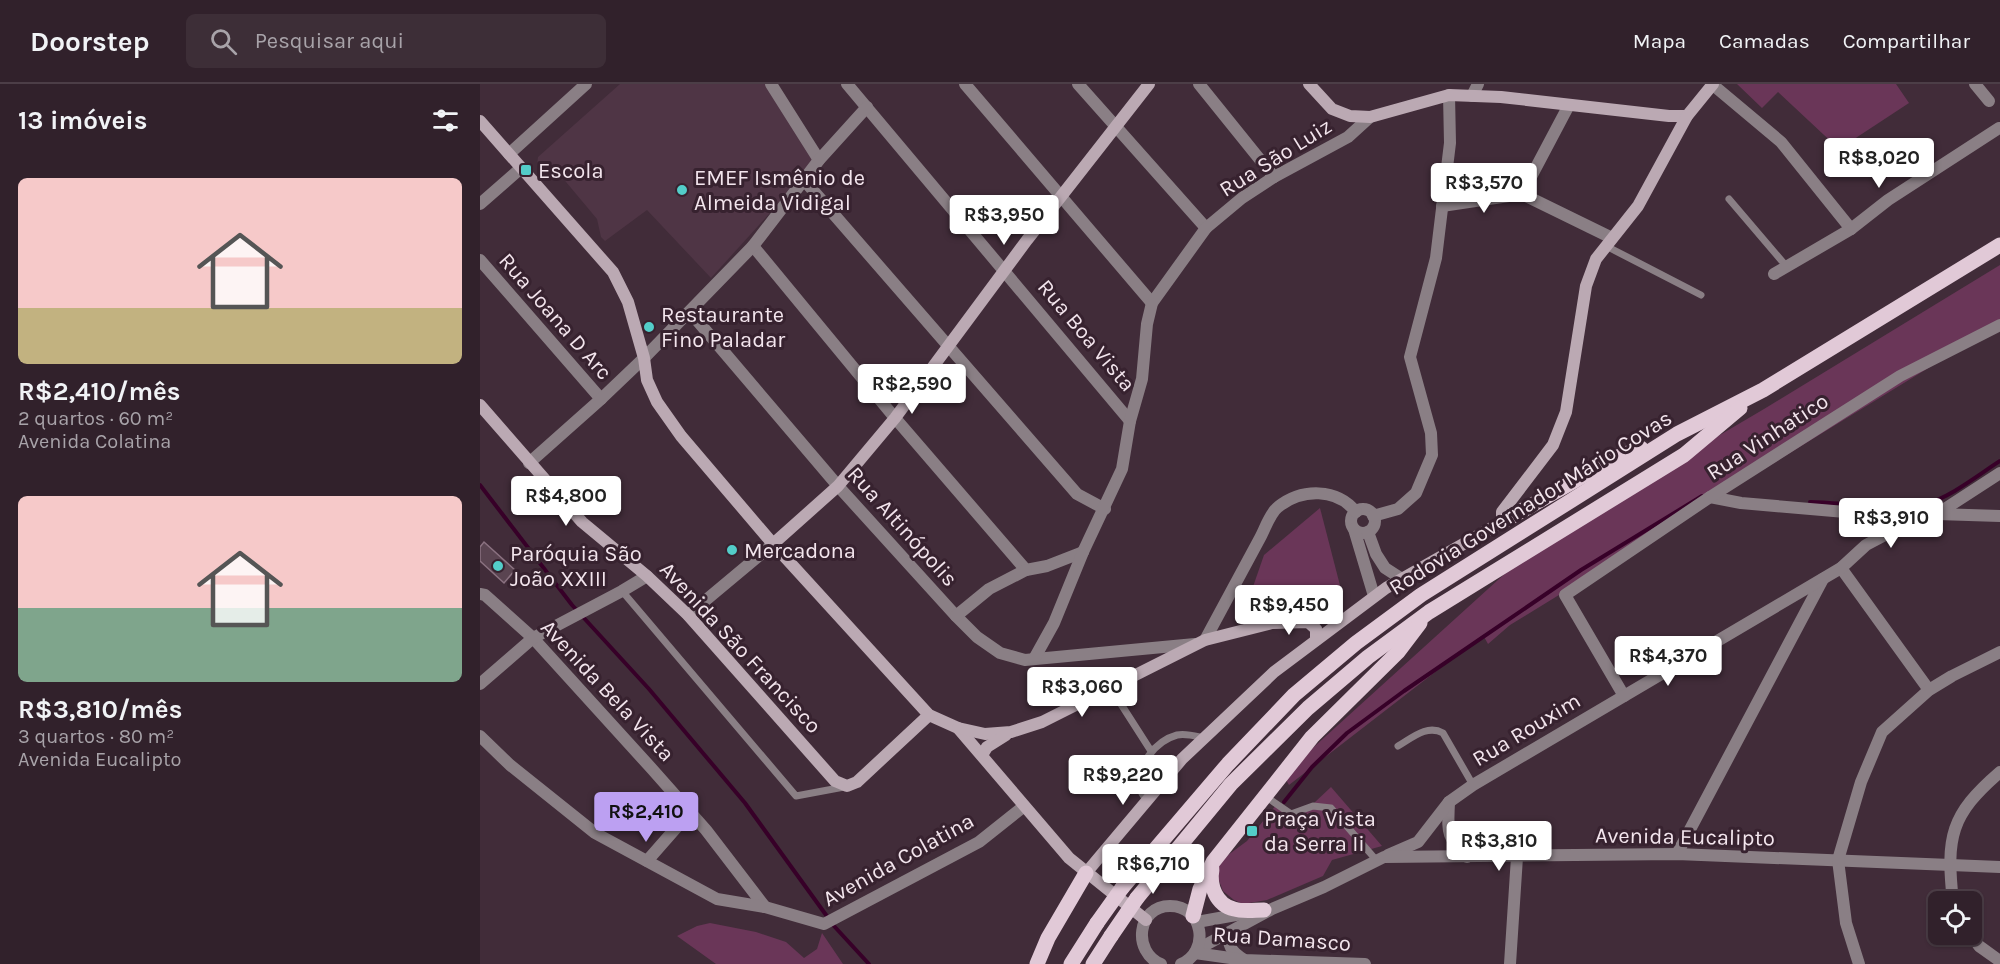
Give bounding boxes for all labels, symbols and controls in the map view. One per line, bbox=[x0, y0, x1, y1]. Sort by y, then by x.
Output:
search box bbox=[186, 14, 606, 68]
text: Doorstep bbox=[30, 25, 150, 58]
icon: search bbox=[207, 25, 240, 58]
text: Pesquisar aqui bbox=[255, 28, 404, 54]
text: Mapa bbox=[1633, 29, 1686, 53]
text: Camadas bbox=[1719, 29, 1810, 53]
text: Compartilhar bbox=[1843, 29, 1970, 53]
icon: filters bbox=[429, 104, 462, 137]
text: 13 imóveis bbox=[18, 105, 147, 136]
street label: Rua São Luiz bbox=[1215, 113, 1336, 203]
pin: R$8,020 bbox=[1824, 138, 1934, 189]
text: R$8,020 bbox=[1838, 146, 1920, 169]
place label: Escola bbox=[538, 158, 604, 184]
marker: Escola bbox=[519, 163, 533, 177]
pin: R$3,570 bbox=[1429, 163, 1539, 214]
place label: EMEF Ismênio de Almeida Vidigal bbox=[694, 165, 865, 216]
text: R$3,570 bbox=[1445, 171, 1523, 194]
marker: EMEF Ismênio de Almeida Vidigal bbox=[675, 183, 689, 197]
pin: R$3,950 bbox=[949, 195, 1059, 246]
text: R$3,950 bbox=[964, 203, 1044, 226]
icon: home bbox=[186, 217, 294, 325]
street label: Rua Joana D Arc bbox=[493, 248, 617, 385]
street label: Rua Boa Vista bbox=[1032, 274, 1141, 397]
place label: Restaurante Fino Paladar bbox=[661, 302, 785, 353]
marker: Restaurante Fino Paladar bbox=[642, 320, 656, 334]
pin: R$2,590 bbox=[857, 364, 967, 415]
text: R$2,590 bbox=[872, 372, 952, 395]
text: R$2,410/mês bbox=[18, 376, 181, 407]
street label: Rua Vinhatico bbox=[1702, 388, 1833, 486]
street label: Rodovia Governador Mário Covas bbox=[1384, 405, 1677, 601]
text: 2 quartos · 60 m² bbox=[18, 407, 173, 430]
text: Avenida Colatina bbox=[18, 430, 171, 453]
street label: Rua Altinópolis bbox=[842, 461, 963, 592]
pin: R$4,800 bbox=[511, 476, 621, 527]
text: R$4,800 bbox=[525, 484, 607, 507]
pin: R$3,910 bbox=[1836, 498, 1946, 549]
text: R$3,910 bbox=[1853, 506, 1929, 529]
icon: home bbox=[186, 535, 294, 643]
place label: Mercadona bbox=[744, 538, 856, 564]
place label: Paróquia São João XXIII bbox=[510, 541, 642, 592]
marker: Mercadona bbox=[725, 543, 739, 557]
street label: Avenida São Francisco bbox=[654, 557, 827, 739]
marker: Paróquia São João XXIII bbox=[491, 559, 505, 573]
pin: R$9,450 bbox=[1234, 585, 1344, 636]
text: R$9,450 bbox=[1249, 593, 1329, 616]
street label: Avenida Bela Vista bbox=[535, 615, 680, 767]
pin: R$4,370 bbox=[1613, 636, 1723, 687]
text: R$4,370 bbox=[1629, 644, 1707, 667]
pin: R$3,060 bbox=[1027, 667, 1137, 718]
text: R$3,060 bbox=[1041, 675, 1123, 698]
street label: Rua Rouxim bbox=[1468, 687, 1585, 772]
text: R$3,810/mês bbox=[18, 694, 182, 725]
text: 3 quartos · 80 m² bbox=[18, 725, 174, 748]
text: Avenida Eucalipto bbox=[18, 748, 181, 771]
pin: R$9,220 bbox=[1068, 755, 1178, 806]
text: R$9,220 bbox=[1083, 763, 1163, 786]
pin: R$2,410 bbox=[591, 792, 701, 843]
text: R$2,410 bbox=[608, 800, 684, 823]
place label: Praça Vista da Serra Ii bbox=[1264, 806, 1376, 857]
street label: Avenida Colatina bbox=[818, 808, 979, 912]
pin: R$3,810 bbox=[1444, 821, 1554, 872]
street label: Avenida Eucalipto bbox=[1595, 822, 1775, 852]
marker: Praça Vista da Serra Ii bbox=[1245, 824, 1259, 838]
text: R$3,810 bbox=[1461, 829, 1537, 852]
pin: R$6,710 bbox=[1098, 844, 1208, 895]
text: R$6,710 bbox=[1116, 852, 1190, 875]
map controls bbox=[1928, 891, 1982, 945]
button: locate bbox=[1928, 891, 1982, 945]
street label: Rua Damasco bbox=[1212, 921, 1352, 957]

